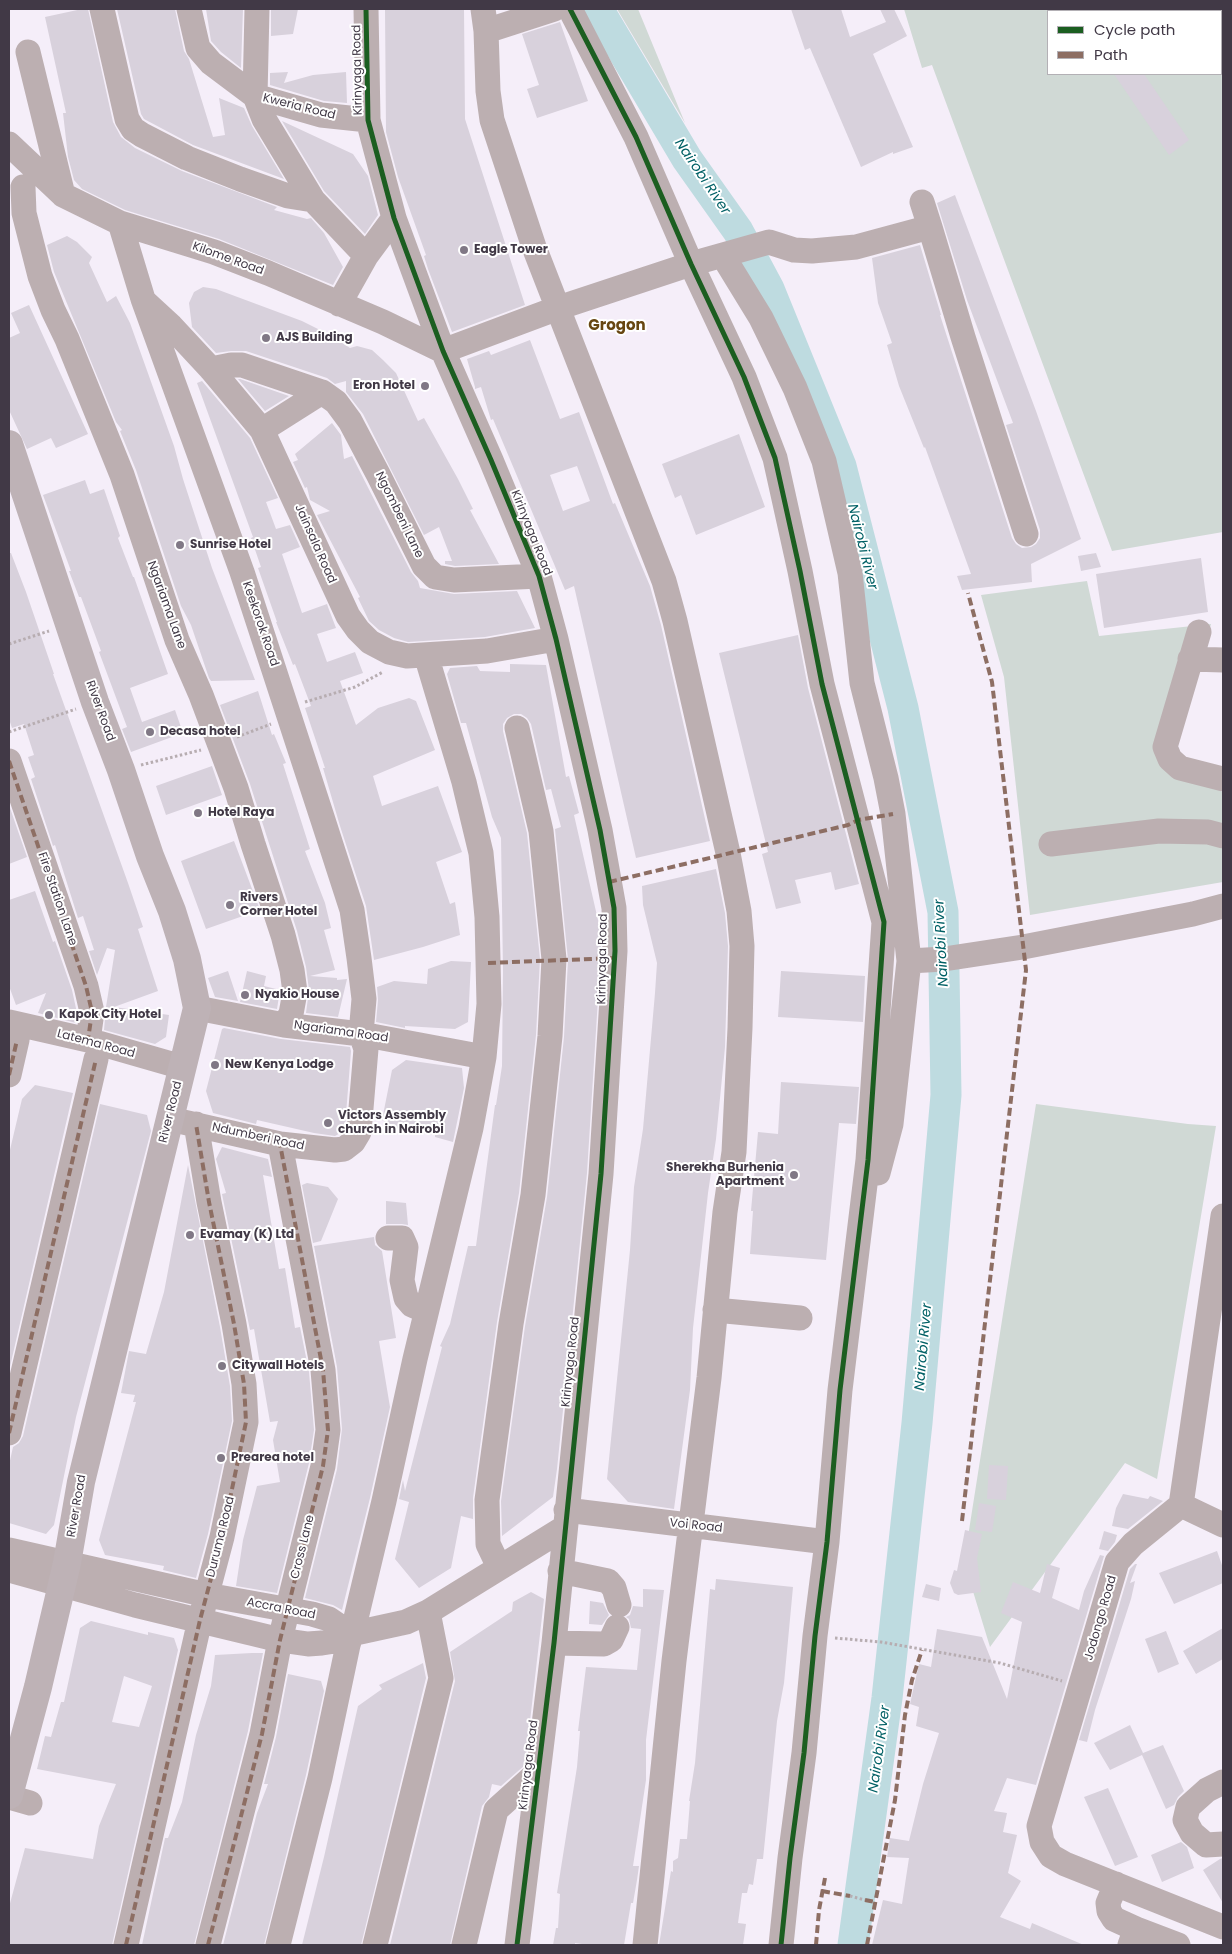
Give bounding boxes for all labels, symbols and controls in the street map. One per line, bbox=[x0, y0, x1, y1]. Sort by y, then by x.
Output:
legend bbox=[1047, 10, 1222, 75]
text: Cycle path bbox=[1094, 19, 1175, 40]
street label: Kirinyaga Road bbox=[350, 25, 366, 115]
text: Path bbox=[1094, 44, 1128, 65]
street label: Kweria Road bbox=[261, 91, 337, 123]
water label: Nairobi River bbox=[671, 136, 733, 218]
street label: Kilome Road bbox=[190, 239, 266, 279]
place label: Eagle Tower bbox=[474, 243, 548, 257]
marker: Eagle Tower bbox=[458, 244, 470, 256]
district label: Grogon bbox=[588, 317, 646, 335]
place label: AJS Building bbox=[276, 331, 353, 345]
marker: AJS Building bbox=[260, 332, 272, 344]
place label: Eron Hotel bbox=[353, 379, 415, 393]
marker: Eron Hotel bbox=[419, 380, 431, 392]
street label: Ngombeni Lane bbox=[372, 469, 426, 561]
street label: Kirinyaga Road bbox=[507, 488, 555, 578]
street label: Jainsala Road bbox=[291, 502, 339, 586]
water label: Nairobi River bbox=[843, 502, 881, 592]
place label: Sunrise Hotel bbox=[190, 538, 271, 552]
marker: Sunrise Hotel bbox=[174, 539, 186, 551]
street label: Ngariama Lane bbox=[143, 559, 189, 651]
street label: Keekorok Road bbox=[239, 580, 281, 668]
street label: River Road bbox=[82, 679, 118, 743]
place label: Decasa hotel bbox=[160, 725, 240, 739]
marker: Decasa hotel bbox=[144, 726, 156, 738]
place label: Hotel Raya bbox=[208, 806, 274, 820]
marker: Hotel Raya bbox=[192, 807, 204, 819]
street label: Fire Station Lane bbox=[34, 850, 80, 948]
place label: Rivers Corner Hotel bbox=[240, 891, 317, 919]
marker: Rivers Corner Hotel bbox=[224, 899, 236, 911]
water label: Nairobi River bbox=[931, 899, 953, 987]
street label: Kirinyaga Road bbox=[595, 914, 611, 1004]
place label: Nyakio House bbox=[255, 988, 339, 1002]
marker: Nyakio House bbox=[239, 989, 251, 1001]
place label: Kapok City Hotel bbox=[59, 1008, 161, 1022]
marker: Kapok City Hotel bbox=[43, 1009, 55, 1021]
street label: Ngariama Road bbox=[293, 1018, 389, 1046]
street label: Latema Road bbox=[56, 1027, 136, 1061]
place label: New Kenya Lodge bbox=[225, 1058, 334, 1072]
marker: New Kenya Lodge bbox=[209, 1059, 221, 1071]
street label: River Road bbox=[156, 1080, 186, 1144]
place label: Victors Assembly church in Nairobi bbox=[338, 1109, 446, 1137]
marker: Victors Assembly church in Nairobi bbox=[322, 1117, 334, 1129]
street label: Ndumberi Road bbox=[211, 1120, 305, 1154]
place label: Sherekha Burhenia Apartment bbox=[666, 1161, 784, 1189]
marker: Sherekha Burhenia Apartment bbox=[788, 1169, 800, 1181]
place label: Evamay (K) Ltd bbox=[200, 1228, 294, 1242]
marker: Evamay (K) Ltd bbox=[184, 1229, 196, 1241]
water label: Nairobi River bbox=[912, 1303, 936, 1391]
street label: Kirinyaga Road bbox=[559, 1316, 583, 1408]
place label: Citywall Hotels bbox=[232, 1359, 324, 1373]
marker: Citywall Hotels bbox=[216, 1360, 228, 1372]
place label: Prearea hotel bbox=[231, 1451, 314, 1465]
marker: Prearea hotel bbox=[215, 1452, 227, 1464]
street label: River Road bbox=[64, 1474, 90, 1538]
street label: Duruma Road bbox=[204, 1495, 238, 1579]
street label: Cross Lane bbox=[288, 1513, 318, 1581]
street label: Voi Road bbox=[669, 1516, 723, 1536]
street label: Jodongo Road bbox=[1082, 1574, 1120, 1662]
street label: Accra Road bbox=[245, 1595, 317, 1623]
water label: Nairobi River bbox=[866, 1704, 894, 1794]
street label: Kirinyaga Road bbox=[516, 1719, 542, 1811]

